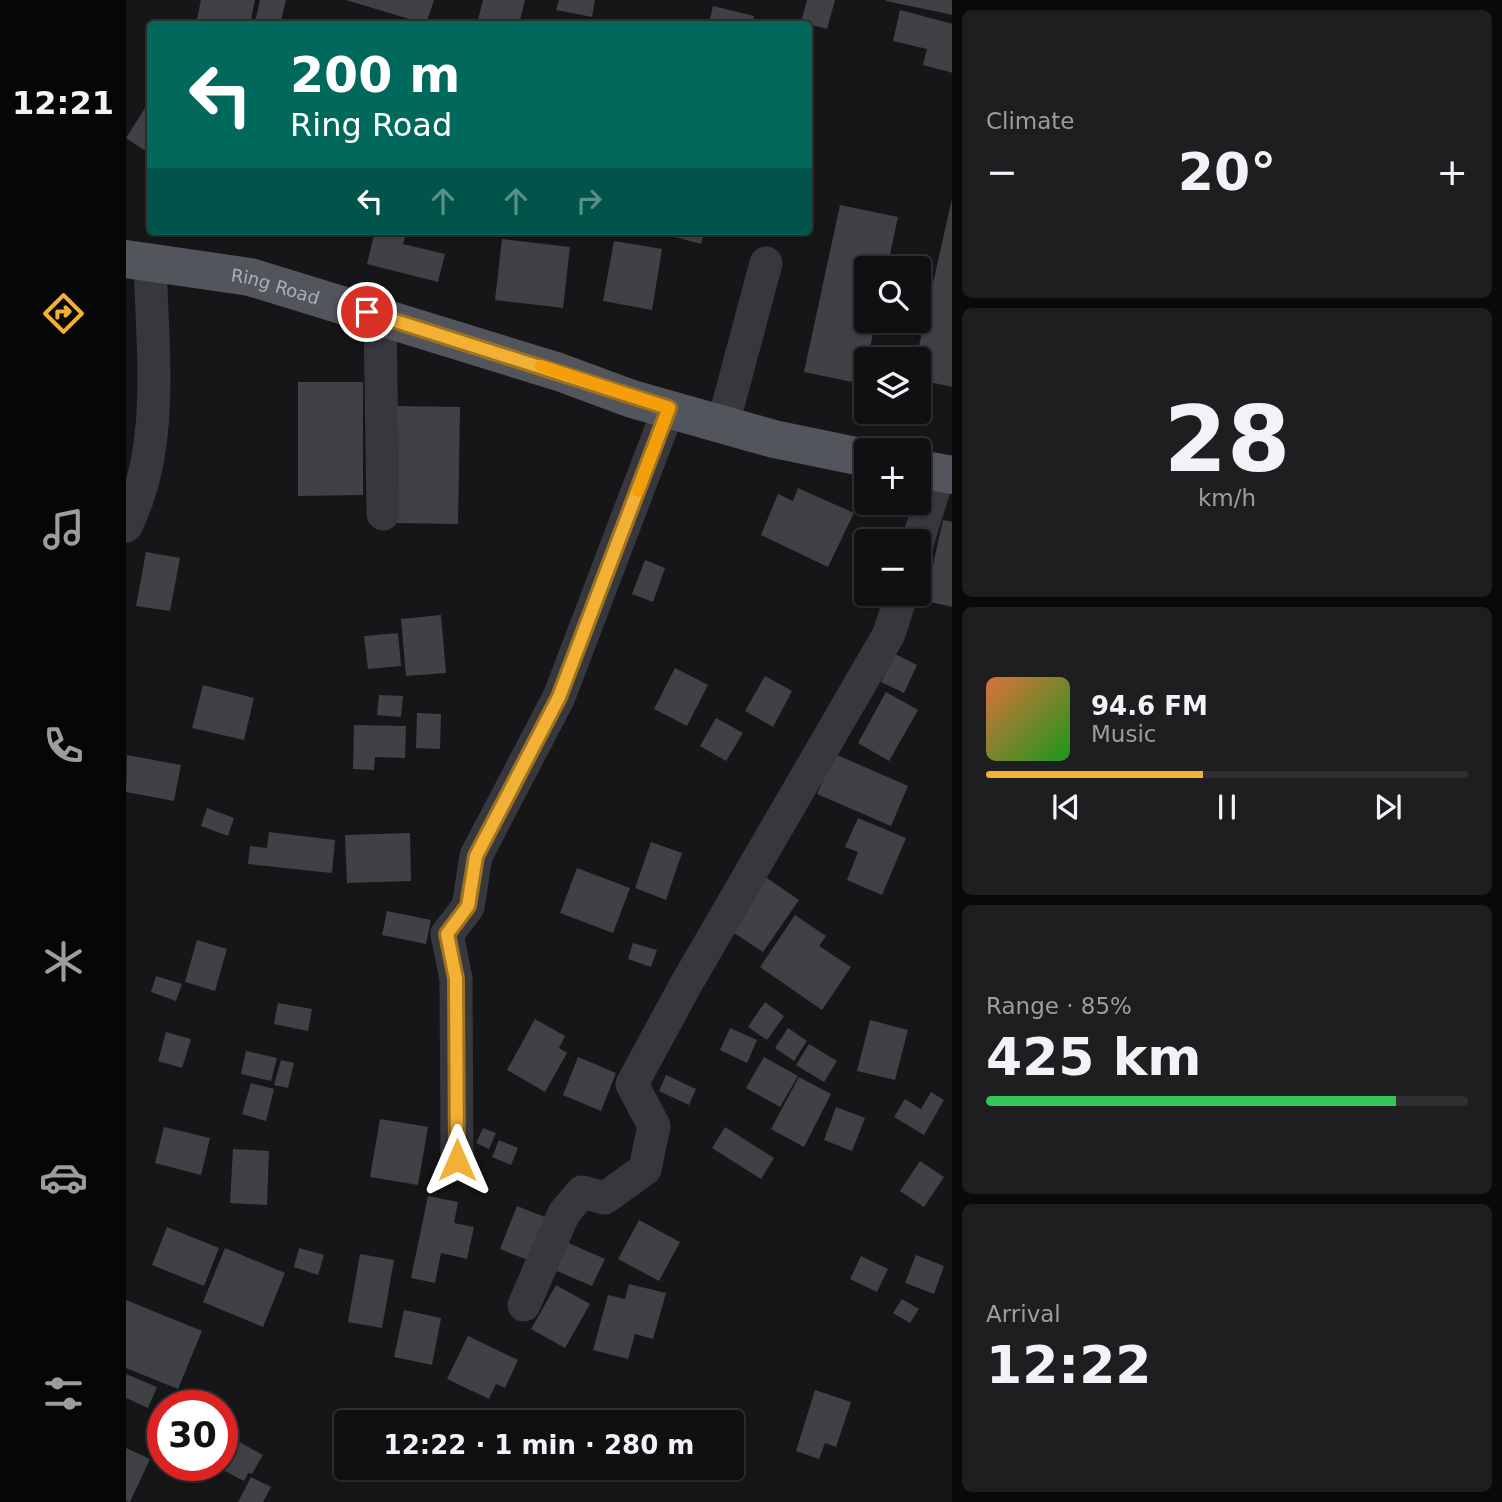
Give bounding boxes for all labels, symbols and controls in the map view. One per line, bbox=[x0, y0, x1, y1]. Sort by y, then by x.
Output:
text: 200 m bbox=[290, 47, 460, 104]
icon: left bbox=[175, 49, 266, 140]
text: 12:21 bbox=[12, 84, 114, 122]
text: Ring Road bbox=[290, 106, 452, 144]
text: Climate bbox=[986, 108, 1075, 134]
text: 20° bbox=[1178, 142, 1276, 202]
text: − bbox=[986, 150, 1018, 194]
text: + bbox=[1436, 150, 1468, 194]
icon: left bbox=[351, 182, 389, 220]
icon: ahead bbox=[424, 182, 462, 220]
icon: ahead bbox=[497, 182, 535, 220]
icon: right bbox=[570, 182, 608, 220]
map controls bbox=[854, 256, 931, 606]
button: search bbox=[854, 256, 931, 333]
street label: Ring Road bbox=[230, 264, 322, 308]
pin bbox=[337, 282, 397, 342]
icon: directions bbox=[39, 289, 88, 338]
icon: arrive bbox=[348, 293, 386, 331]
button: layers bbox=[854, 347, 931, 424]
text: 28 bbox=[1164, 387, 1290, 492]
button: + bbox=[854, 438, 931, 515]
text: km/h bbox=[1198, 485, 1256, 511]
icon: music bbox=[39, 505, 88, 554]
button: − bbox=[854, 529, 931, 606]
text: 94.6 FM bbox=[1091, 691, 1208, 721]
icon: phone bbox=[39, 721, 88, 770]
text: Music bbox=[1091, 721, 1156, 747]
icon: previous bbox=[1047, 788, 1085, 826]
icon: pause bbox=[1208, 788, 1246, 826]
icon: next bbox=[1369, 788, 1407, 826]
icon: climate bbox=[39, 937, 88, 986]
text: Range · 85% bbox=[986, 993, 1132, 1019]
text: 425 km bbox=[986, 1027, 1201, 1087]
position arrow bbox=[420, 1123, 494, 1197]
icon: car bbox=[39, 1153, 88, 1202]
text: Arrival bbox=[986, 1301, 1061, 1327]
text: 12:22 bbox=[986, 1335, 1152, 1395]
icon: filters bbox=[39, 1369, 88, 1418]
speed limit sign: 30 bbox=[147, 1390, 238, 1481]
text: 12:22 · 1 min · 280 m bbox=[384, 1430, 694, 1460]

